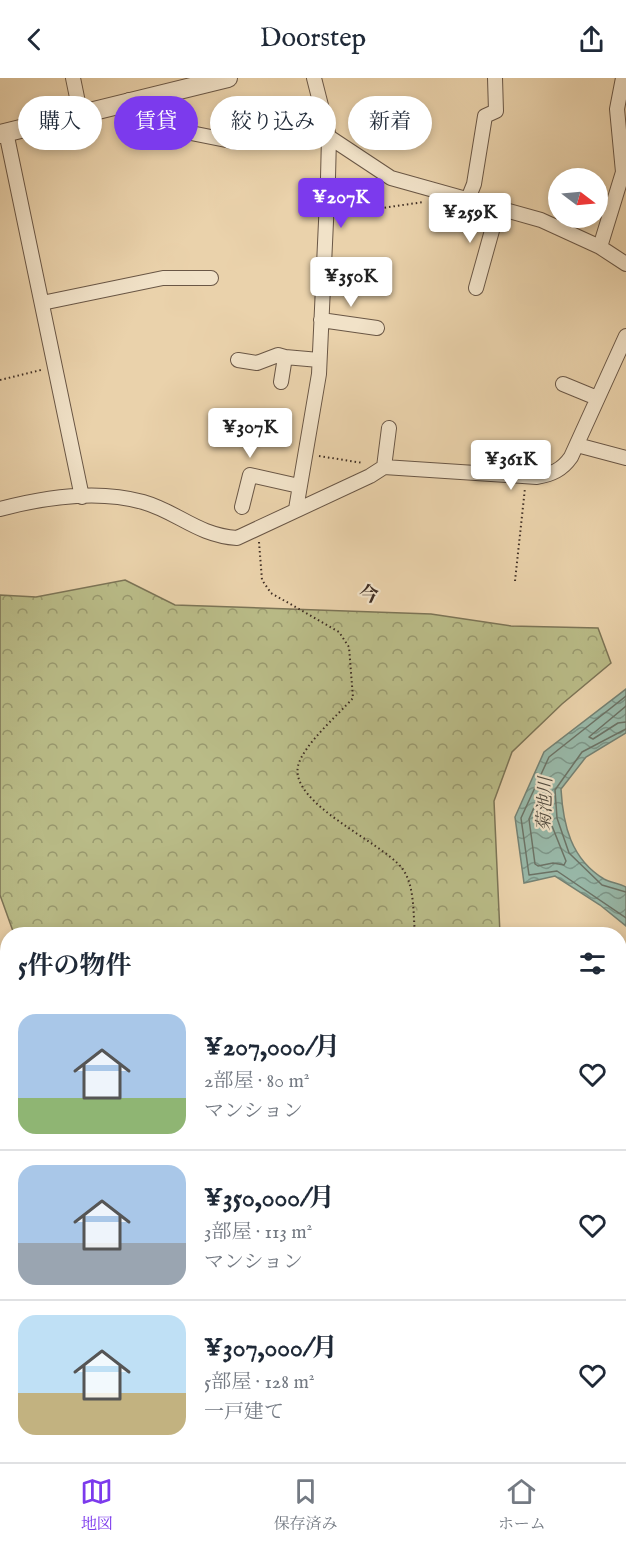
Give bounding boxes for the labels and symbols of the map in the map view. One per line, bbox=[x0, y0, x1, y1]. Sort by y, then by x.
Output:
north arrow bbox=[548, 168, 608, 228]
pin: ¥207K bbox=[299, 178, 383, 229]
pin: ¥259K bbox=[428, 193, 512, 244]
pin: ¥350K bbox=[309, 257, 393, 308]
pin: ¥307K bbox=[208, 408, 292, 459]
pin: ¥361K bbox=[469, 440, 553, 491]
district label: 今 bbox=[359, 583, 379, 608]
water label: 菊池川 bbox=[534, 775, 559, 831]

